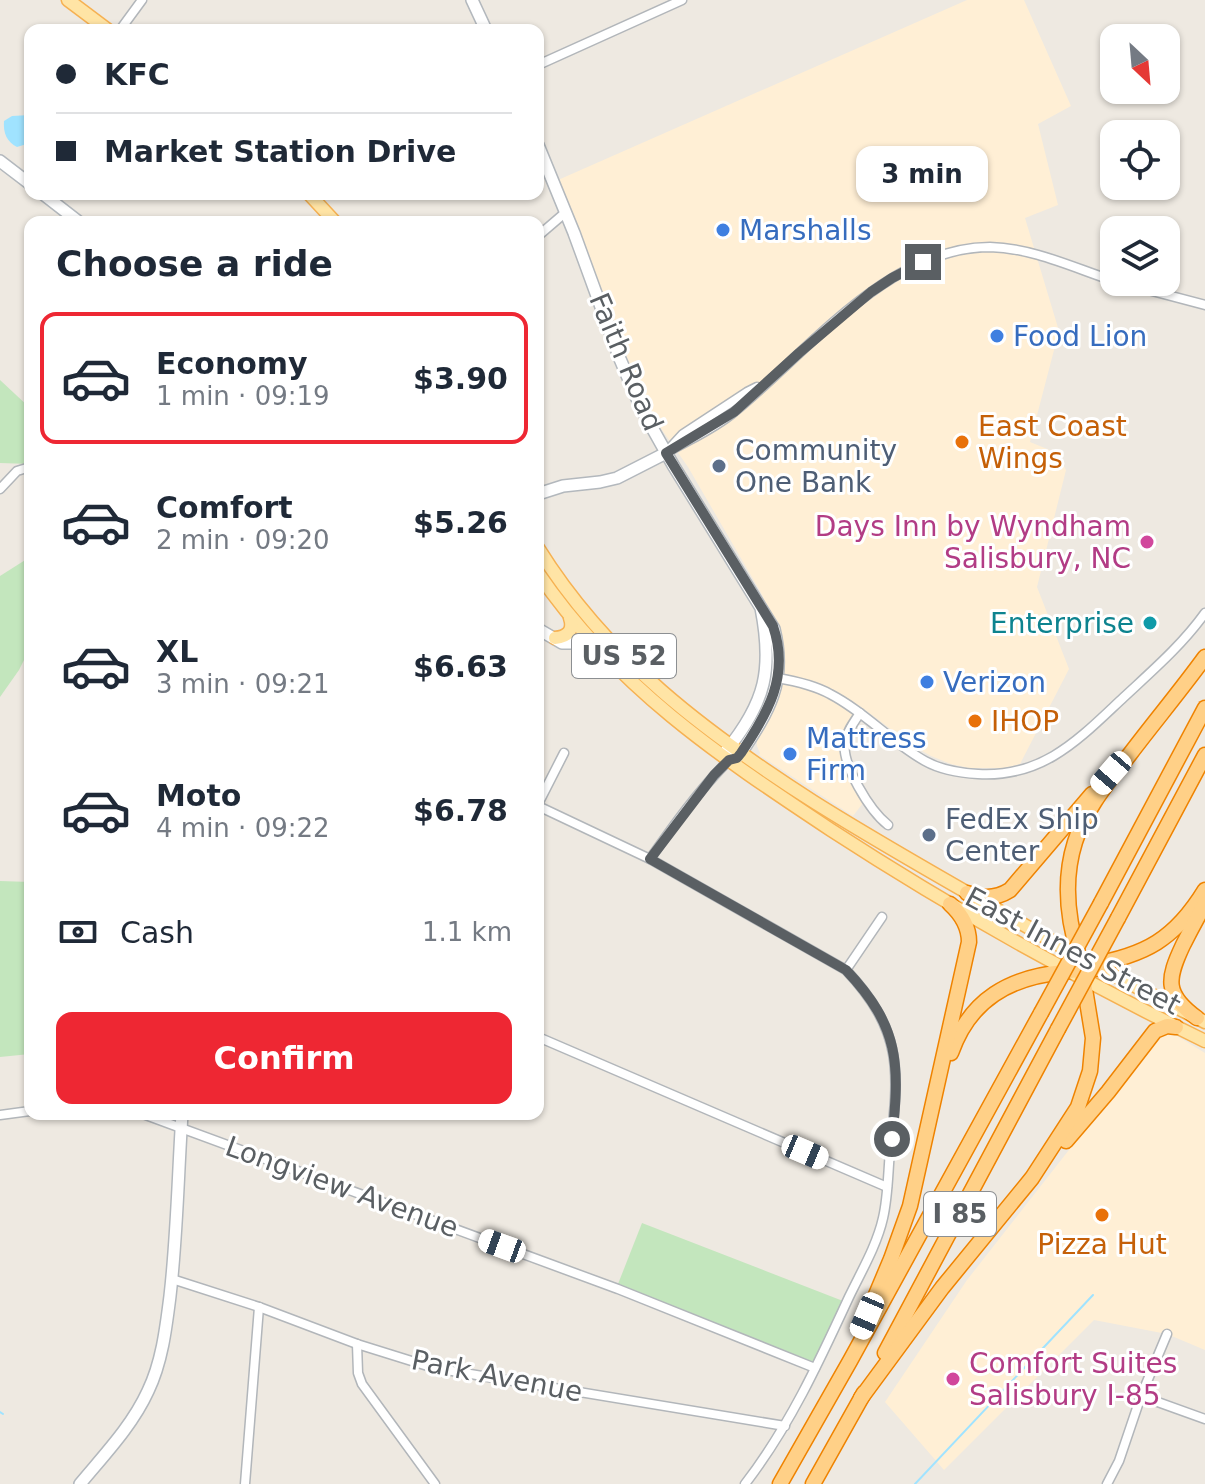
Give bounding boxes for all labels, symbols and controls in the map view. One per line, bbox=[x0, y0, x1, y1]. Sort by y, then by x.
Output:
north arrow bbox=[1100, 24, 1180, 104]
map controls bbox=[1100, 24, 1180, 296]
text: KFC bbox=[104, 57, 170, 92]
button: locate bbox=[1100, 120, 1180, 200]
text: Market Station Drive bbox=[104, 134, 456, 169]
callout: 3 min bbox=[857, 146, 989, 202]
text: 3 min bbox=[881, 159, 963, 189]
place label: Marshalls bbox=[739, 214, 871, 247]
button: layers bbox=[1100, 216, 1180, 296]
marker: Marshalls bbox=[714, 221, 732, 239]
text: Choose a ride bbox=[56, 243, 333, 284]
route end bbox=[905, 244, 941, 280]
street label: Faith Road bbox=[582, 288, 670, 436]
place label: Food Lion bbox=[1013, 320, 1147, 353]
marker: Food Lion bbox=[988, 327, 1006, 345]
icon: car bbox=[60, 342, 132, 414]
text: Economy bbox=[156, 346, 308, 381]
text: $3.90 bbox=[413, 361, 508, 396]
text: 1 min · 09:19 bbox=[156, 381, 330, 411]
place label: East Coast Wings bbox=[978, 410, 1127, 475]
marker: East Coast Wings bbox=[953, 433, 971, 451]
place label: Community One Bank bbox=[735, 434, 897, 499]
marker: Community One Bank bbox=[710, 457, 728, 475]
icon: car bbox=[60, 486, 132, 558]
text: Comfort bbox=[156, 490, 293, 525]
text: $5.26 bbox=[413, 505, 508, 540]
place label: Days Inn by Wyndham Salisbury, NC bbox=[815, 510, 1131, 575]
text: 2 min · 09:20 bbox=[156, 525, 330, 555]
marker: Days Inn by Wyndham Salisbury, NC bbox=[1138, 533, 1156, 551]
place label: Enterprise bbox=[990, 607, 1134, 640]
marker: Enterprise bbox=[1141, 614, 1159, 632]
icon: car bbox=[60, 630, 132, 702]
text: XL bbox=[156, 634, 198, 669]
road number: US 52 bbox=[572, 634, 676, 678]
text: $6.63 bbox=[413, 649, 508, 684]
place label: Verizon bbox=[943, 666, 1046, 699]
text: 3 min · 09:21 bbox=[156, 669, 330, 699]
marker: Verizon bbox=[918, 673, 936, 691]
place label: IHOP bbox=[991, 705, 1059, 738]
marker: IHOP bbox=[966, 712, 984, 730]
place label: Mattress Firm bbox=[806, 722, 927, 787]
marker: Mattress Firm bbox=[781, 745, 799, 763]
car bbox=[1086, 747, 1136, 799]
icon: car bbox=[60, 774, 132, 846]
text: Moto bbox=[156, 778, 241, 813]
text: $6.78 bbox=[413, 793, 508, 828]
place label: FedEx Ship Center bbox=[945, 803, 1099, 868]
text: 4 min · 09:22 bbox=[156, 813, 330, 843]
marker: FedEx Ship Center bbox=[920, 826, 938, 844]
street label: East Innes Street bbox=[960, 880, 1186, 1022]
icon: cash bbox=[56, 910, 100, 954]
text: Cash bbox=[120, 915, 194, 950]
text: 1.1 km bbox=[422, 917, 512, 947]
button: Confirm bbox=[56, 1012, 512, 1104]
route start bbox=[874, 1121, 910, 1157]
street label: Longview Avenue bbox=[221, 1130, 463, 1244]
car bbox=[778, 1132, 832, 1172]
road number: I 85 bbox=[924, 1192, 996, 1236]
marker: Pizza Hut bbox=[1093, 1206, 1111, 1224]
car bbox=[475, 1227, 529, 1265]
place label: Pizza Hut bbox=[1037, 1228, 1167, 1261]
car bbox=[847, 1289, 887, 1343]
street label: Park Avenue bbox=[409, 1343, 585, 1409]
place label: Comfort Suites Salisbury I-85 bbox=[969, 1347, 1177, 1412]
marker: Comfort Suites Salisbury I-85 bbox=[944, 1370, 962, 1388]

